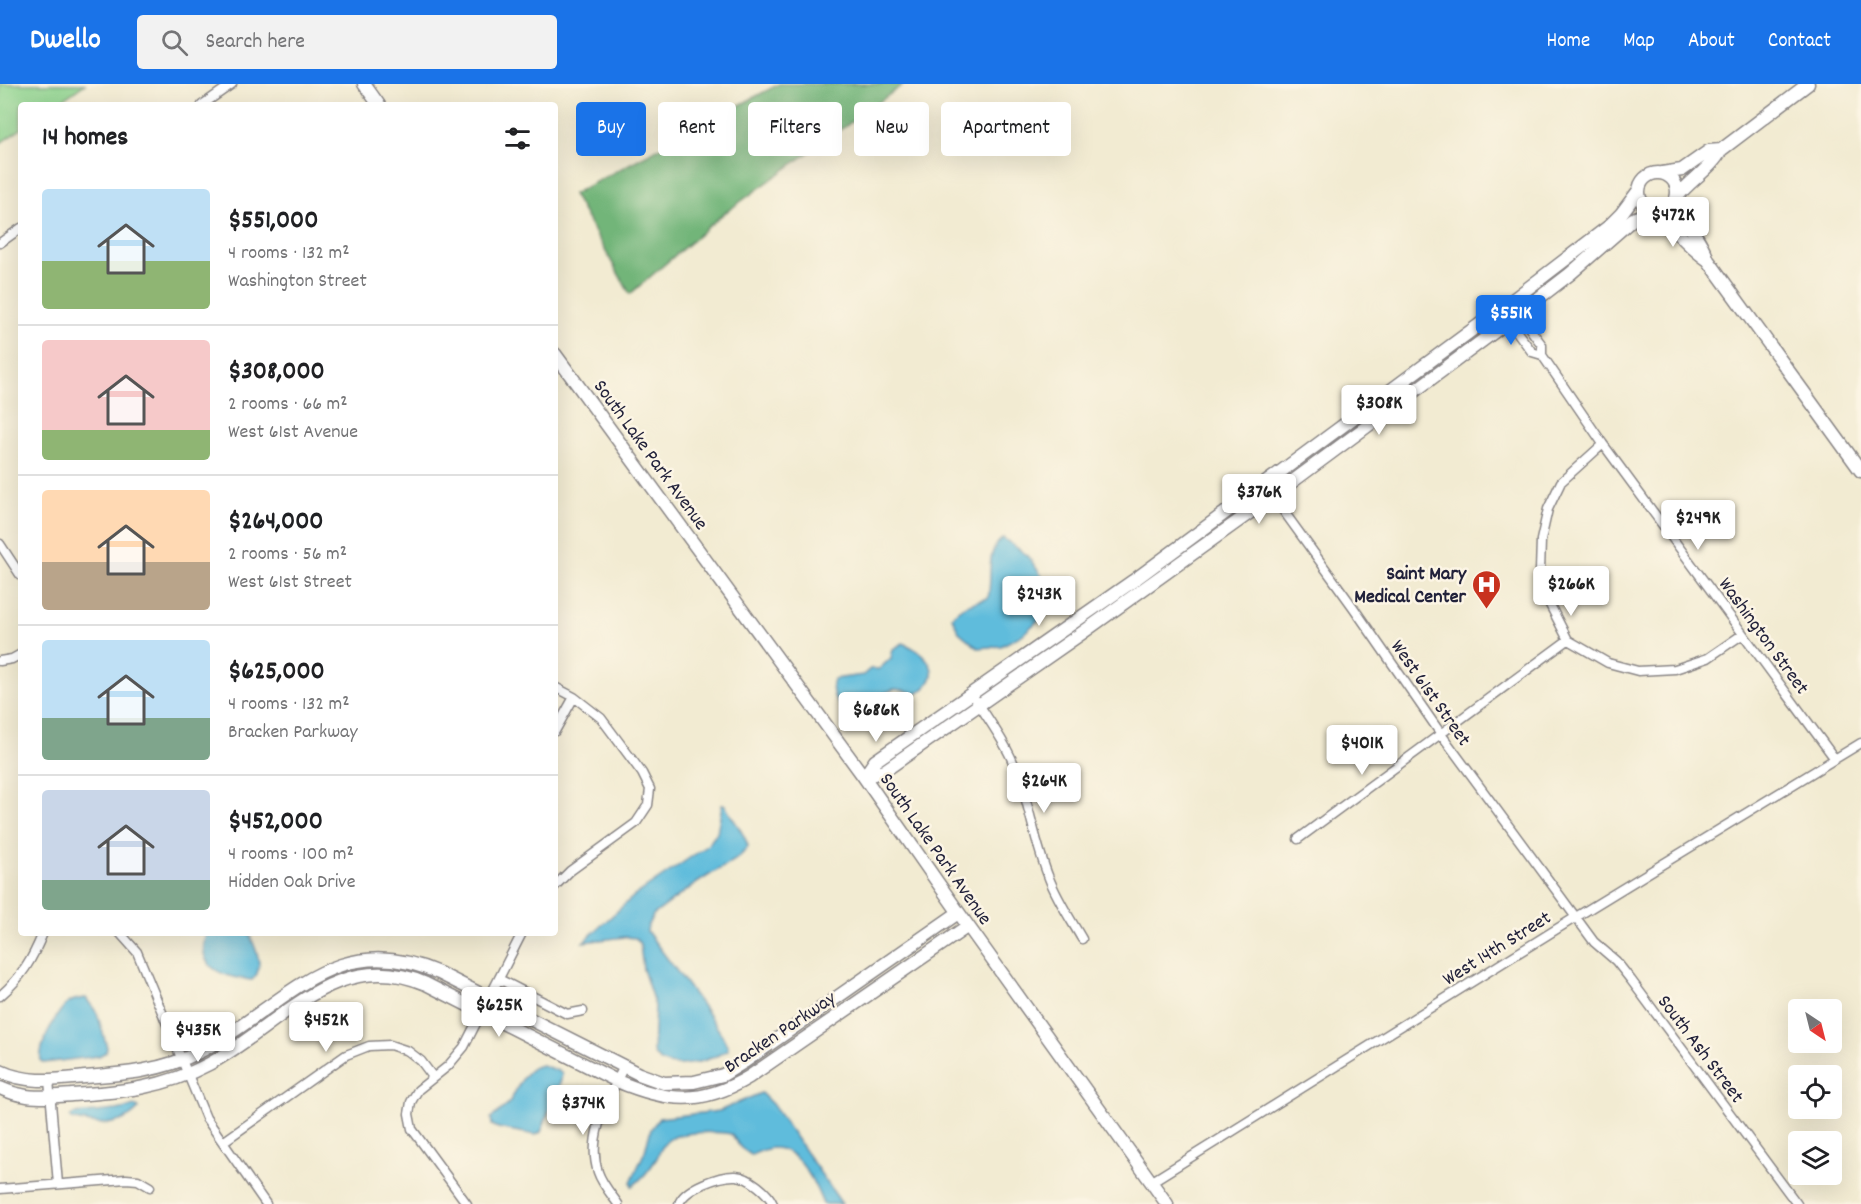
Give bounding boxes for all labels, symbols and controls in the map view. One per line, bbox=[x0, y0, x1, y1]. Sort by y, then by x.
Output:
search box bbox=[137, 15, 557, 69]
text: Dwello bbox=[30, 22, 101, 62]
icon: search bbox=[158, 26, 191, 59]
text: Search here bbox=[206, 27, 305, 58]
text: Home bbox=[1546, 27, 1590, 57]
text: Map bbox=[1623, 27, 1655, 57]
text: About bbox=[1688, 27, 1735, 57]
text: Contact bbox=[1768, 27, 1831, 57]
chip: Buy bbox=[576, 102, 646, 156]
chip: Rent bbox=[658, 102, 736, 156]
chip: Filters bbox=[748, 102, 842, 156]
chip: New bbox=[854, 102, 929, 156]
chip: Apartment bbox=[941, 102, 1071, 156]
text: 14 homes bbox=[42, 120, 128, 157]
icon: filters bbox=[501, 122, 534, 155]
pin: $472K bbox=[1631, 197, 1715, 248]
text: $472K bbox=[1651, 202, 1695, 230]
text: $551,000 bbox=[228, 203, 318, 240]
icon: home bbox=[90, 213, 162, 285]
text: 4 rooms · 132 m² bbox=[228, 240, 350, 268]
text: Washington Street bbox=[228, 268, 367, 296]
pin: $551K bbox=[1469, 295, 1553, 346]
text: $551K bbox=[1490, 300, 1532, 328]
text: $308,000 bbox=[228, 354, 325, 391]
icon: home bbox=[90, 364, 162, 436]
street label: South Lake Park Avenue bbox=[585, 375, 714, 537]
pin: $308K bbox=[1337, 385, 1421, 436]
text: $308K bbox=[1355, 390, 1403, 418]
text: 2 rooms · 66 m² bbox=[228, 391, 348, 419]
text: West 61st Avenue bbox=[228, 419, 358, 447]
pin: $376K bbox=[1217, 474, 1301, 525]
text: $376K bbox=[1236, 479, 1282, 507]
pin: $249K bbox=[1656, 500, 1740, 551]
text: $264,000 bbox=[228, 504, 324, 541]
text: $249K bbox=[1675, 505, 1721, 533]
icon: home bbox=[90, 514, 162, 586]
text: 2 rooms · 56 m² bbox=[228, 541, 347, 569]
place label: Saint Mary Medical Center bbox=[1354, 561, 1467, 612]
pin: $266K bbox=[1529, 566, 1613, 617]
hospital icon: Saint Mary Medical Center bbox=[1471, 568, 1503, 610]
text: West 61st Street bbox=[228, 569, 352, 597]
text: $266K bbox=[1547, 571, 1595, 599]
street label: Washington Street bbox=[1710, 572, 1815, 701]
pin: $243K bbox=[997, 576, 1081, 627]
text: $243K bbox=[1016, 581, 1062, 609]
street label: West 61st Street bbox=[1383, 635, 1477, 752]
text: $625,000 bbox=[228, 654, 325, 691]
icon: home bbox=[90, 664, 162, 736]
text: 4 rooms · 132 m² bbox=[228, 691, 350, 719]
pin: $686K bbox=[834, 692, 918, 743]
text: $686K bbox=[853, 697, 900, 725]
text: Bracken Parkway bbox=[228, 719, 358, 747]
pin: $401K bbox=[1320, 725, 1404, 776]
text: $401K bbox=[1341, 730, 1383, 758]
pin: $264K bbox=[1002, 763, 1086, 814]
street label: South Lake Park Avenue bbox=[871, 768, 998, 932]
text: $264K bbox=[1021, 768, 1067, 796]
text: $452,000 bbox=[228, 804, 323, 841]
icon: home bbox=[90, 814, 162, 886]
text: 4 rooms · 100 m² bbox=[228, 841, 354, 869]
text: Hidden Oak Drive bbox=[228, 869, 355, 897]
street label: West 14th Street bbox=[1438, 905, 1557, 994]
street label: Bracken Parkway bbox=[719, 985, 843, 1081]
pin: $625K bbox=[457, 987, 541, 1038]
street label: South Ash Street bbox=[1650, 990, 1750, 1110]
text: $625K bbox=[475, 992, 523, 1020]
north arrow bbox=[1788, 999, 1842, 1053]
map controls bbox=[1788, 999, 1842, 1185]
pin: $452K bbox=[284, 1002, 368, 1053]
text: $452K bbox=[303, 1007, 349, 1035]
pin: $435K bbox=[156, 1012, 240, 1063]
text: $435K bbox=[175, 1017, 221, 1045]
button: locate bbox=[1788, 1065, 1842, 1119]
pin: $374K bbox=[541, 1085, 625, 1136]
text: $374K bbox=[561, 1090, 605, 1118]
button: layers bbox=[1788, 1131, 1842, 1185]

